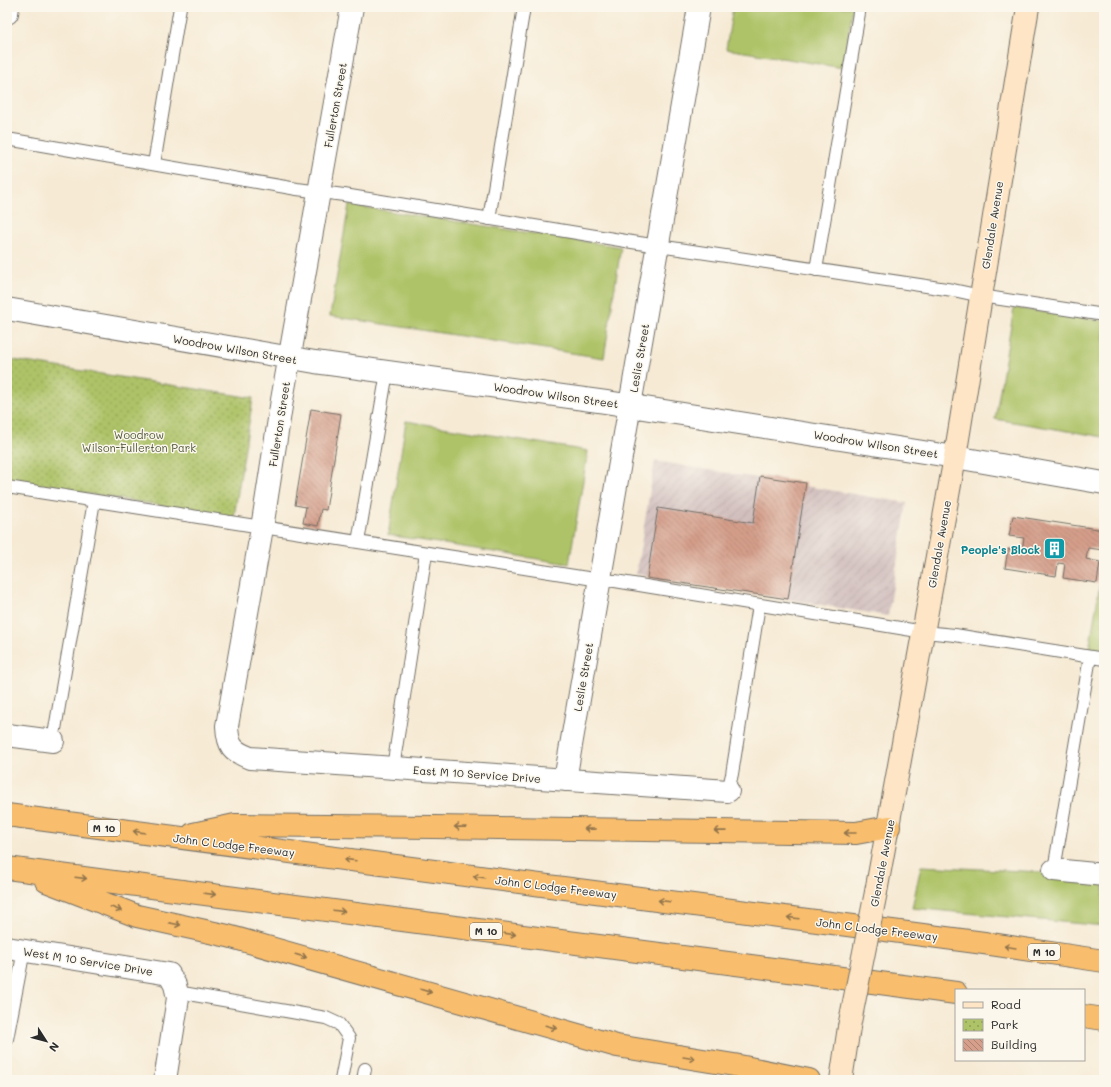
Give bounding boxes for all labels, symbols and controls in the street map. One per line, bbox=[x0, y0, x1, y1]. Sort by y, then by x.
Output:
street label: Fullerton Street bbox=[320, 61, 350, 149]
street label: Glendale Avenue bbox=[978, 180, 1006, 270]
street label: Leslie Street bbox=[626, 322, 652, 393]
street label: Woodrow Wilson Street bbox=[172, 331, 299, 367]
street label: Woodrow Wilson Street bbox=[493, 379, 620, 411]
street label: Fullerton Street bbox=[265, 380, 293, 468]
park label: Woodrow Wilson-Fullerton Park bbox=[82, 427, 196, 455]
street label: Woodrow Wilson Street bbox=[813, 427, 940, 461]
street label: Glendale Avenue bbox=[924, 499, 954, 589]
building icon: People's Block bbox=[1042, 536, 1068, 562]
place label: People's Block bbox=[961, 542, 1040, 557]
street label: Leslie Street bbox=[570, 641, 596, 712]
street label: East M 10 Service Drive bbox=[413, 762, 542, 786]
street label: Glendale Avenue bbox=[866, 818, 898, 908]
road number: M 10 bbox=[88, 820, 120, 836]
one-way arrow bbox=[454, 823, 467, 831]
one-way arrow bbox=[584, 825, 597, 833]
one-way arrow bbox=[714, 827, 727, 835]
one-way arrow bbox=[133, 828, 146, 836]
one-way arrow bbox=[844, 829, 857, 837]
street label: John C Lodge Freeway bbox=[172, 830, 296, 860]
one-way arrow bbox=[344, 856, 357, 864]
street label: John C Lodge Freeway bbox=[494, 872, 618, 902]
one-way arrow bbox=[473, 873, 486, 881]
one-way arrow bbox=[74, 874, 87, 881]
one-way arrow bbox=[203, 891, 216, 898]
one-way arrow bbox=[658, 897, 671, 905]
one-way arrow bbox=[110, 905, 122, 913]
one-way arrow bbox=[332, 907, 345, 915]
one-way arrow bbox=[786, 914, 799, 922]
street label: John C Lodge Freeway bbox=[815, 914, 939, 944]
one-way arrow bbox=[168, 921, 181, 929]
road number: M 10 bbox=[470, 923, 502, 939]
one-way arrow bbox=[503, 930, 516, 938]
street label: West M 10 Service Drive bbox=[22, 943, 154, 979]
one-way arrow bbox=[1004, 943, 1017, 951]
road number: M 10 bbox=[1028, 944, 1060, 960]
one-way arrow bbox=[294, 953, 307, 960]
one-way arrow bbox=[419, 988, 432, 995]
legend bbox=[955, 989, 1085, 1061]
text: Road bbox=[991, 996, 1021, 1012]
text: Park bbox=[991, 1016, 1018, 1032]
north arrow bbox=[26, 1021, 66, 1061]
one-way arrow bbox=[544, 1024, 557, 1031]
text: Building bbox=[991, 1036, 1037, 1052]
text: N bbox=[46, 1039, 63, 1055]
one-way arrow bbox=[682, 1054, 695, 1062]

